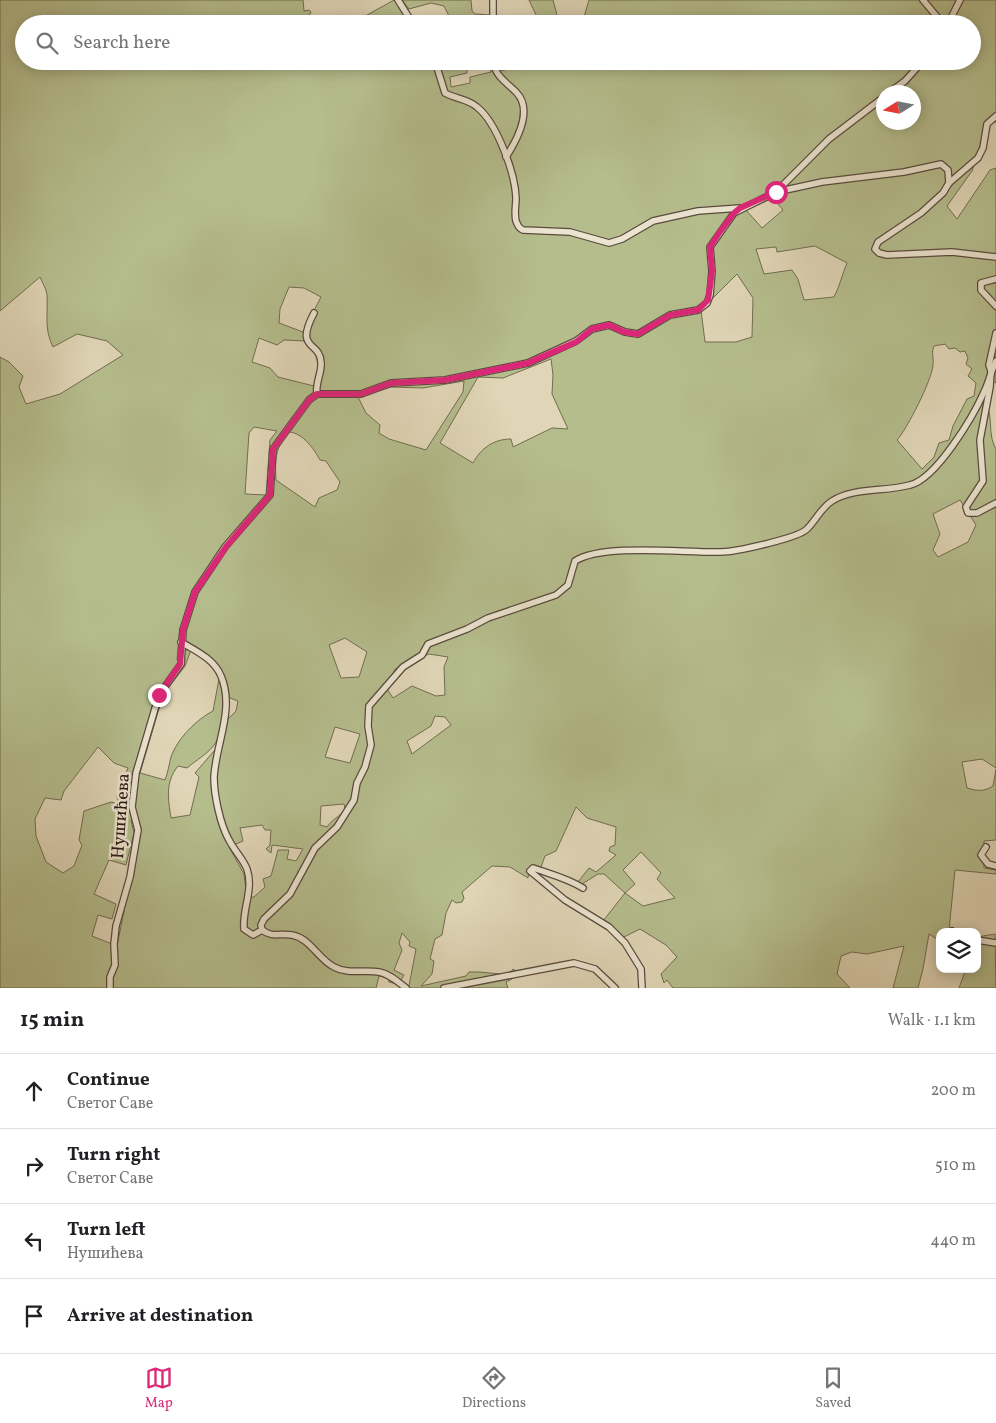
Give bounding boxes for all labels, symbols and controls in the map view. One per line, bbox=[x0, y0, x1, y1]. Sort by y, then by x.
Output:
search box bbox=[15, 15, 981, 70]
icon: search bbox=[33, 29, 61, 57]
text: Search here bbox=[73, 30, 170, 56]
north arrow bbox=[876, 85, 921, 130]
route start bbox=[765, 181, 788, 204]
route end bbox=[148, 684, 171, 707]
street label: Нушићева bbox=[106, 772, 137, 860]
map controls bbox=[936, 928, 981, 973]
button: layers bbox=[936, 928, 981, 973]
text: 15 min bbox=[20, 1006, 84, 1035]
text: Walk · 1.1 km bbox=[888, 1010, 976, 1032]
text: Continue bbox=[67, 1067, 150, 1093]
icon: ahead bbox=[20, 1077, 48, 1105]
text: 200 m bbox=[931, 1080, 976, 1102]
text: Светог Саве bbox=[67, 1093, 153, 1115]
text: Turn right bbox=[67, 1142, 160, 1168]
icon: right bbox=[20, 1152, 48, 1180]
text: 510 m bbox=[935, 1155, 976, 1177]
text: Светог Саве bbox=[67, 1168, 153, 1190]
text: Turn left bbox=[67, 1217, 146, 1243]
icon: left bbox=[20, 1227, 48, 1255]
text: 440 m bbox=[930, 1230, 976, 1252]
text: Нушићева bbox=[67, 1243, 143, 1265]
icon: arrive bbox=[20, 1302, 48, 1330]
text: Arrive at destination bbox=[67, 1303, 253, 1329]
tab: Map bbox=[145, 1364, 173, 1413]
tab: Directions bbox=[462, 1364, 526, 1413]
tab: Saved bbox=[815, 1364, 851, 1413]

